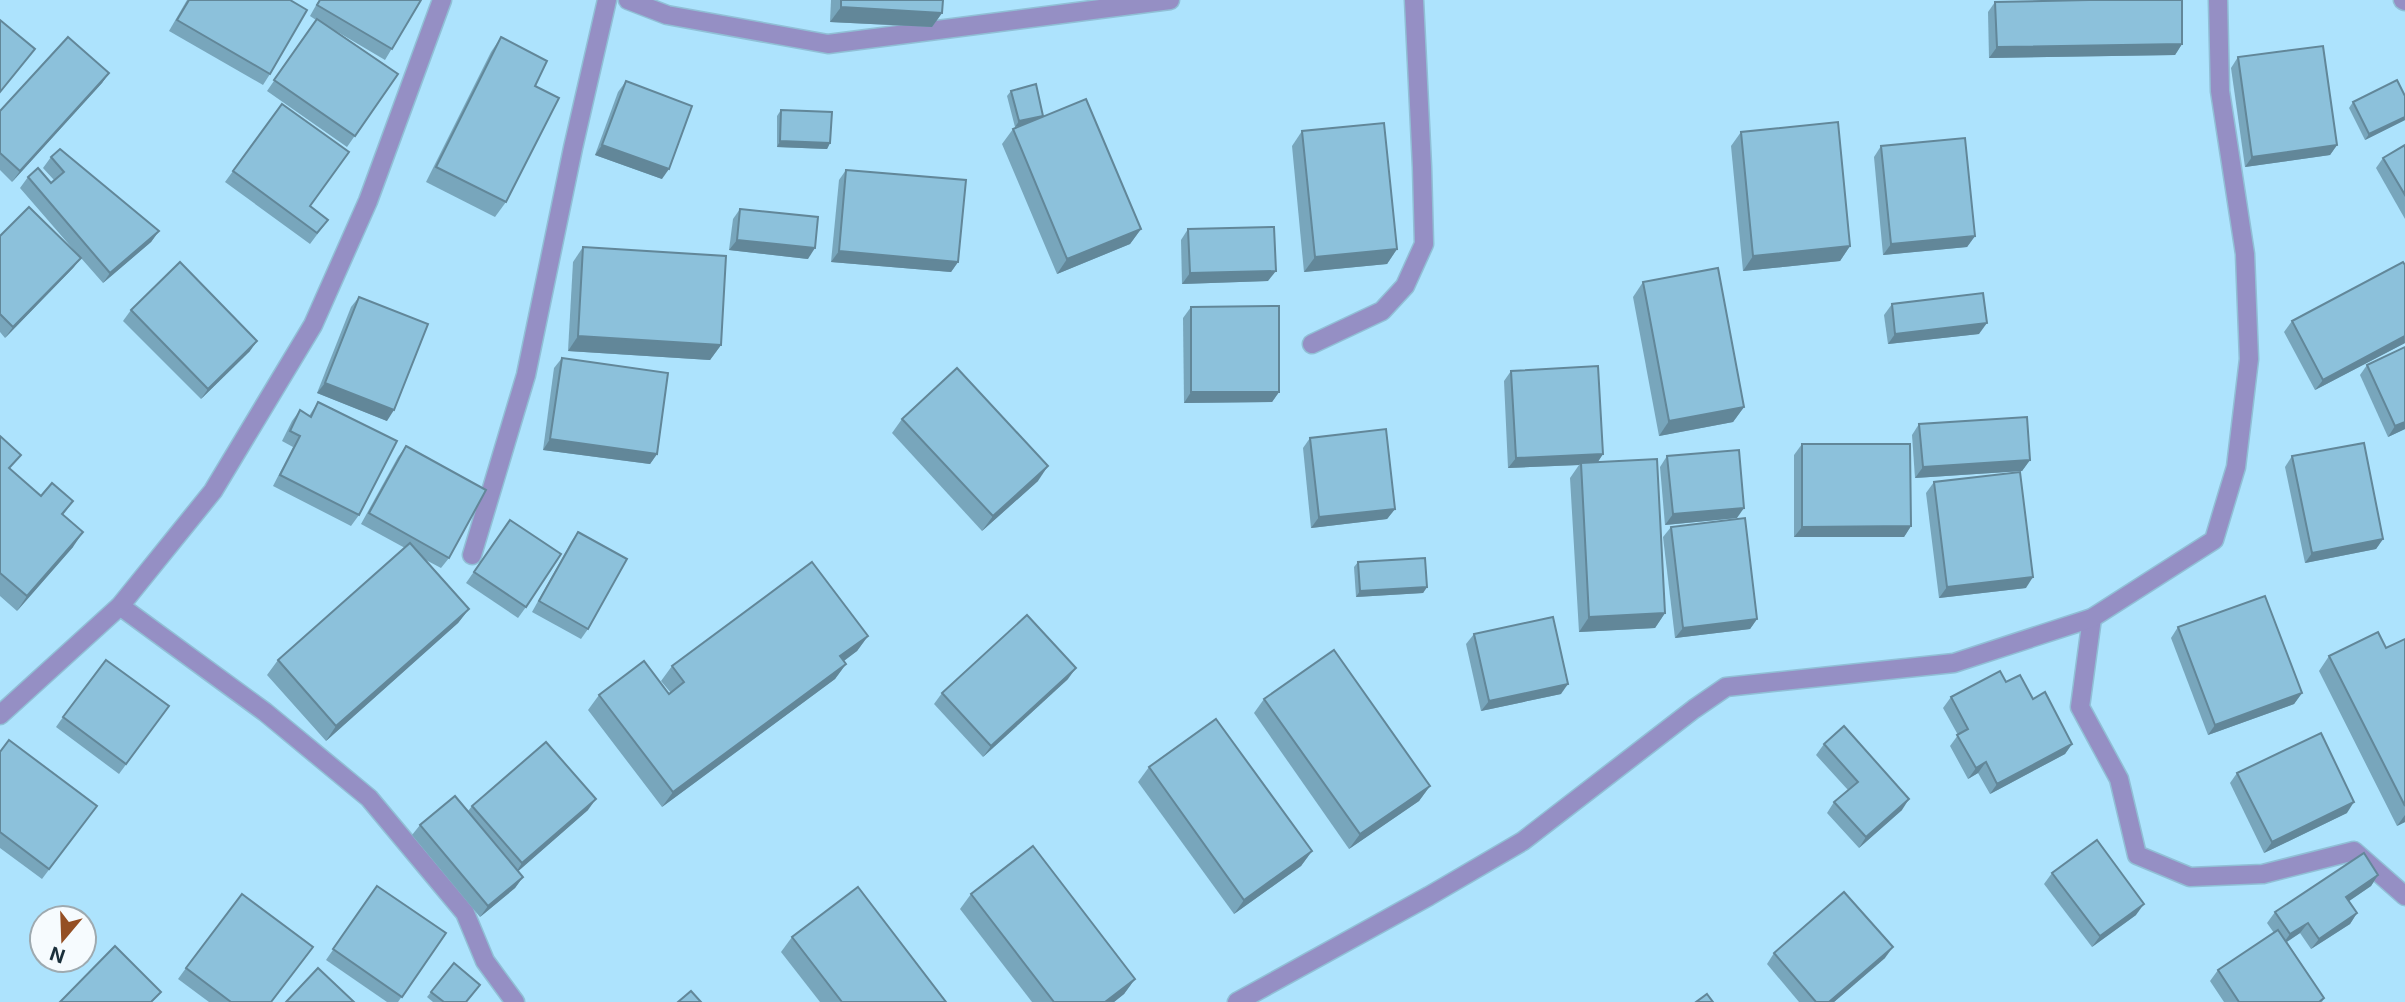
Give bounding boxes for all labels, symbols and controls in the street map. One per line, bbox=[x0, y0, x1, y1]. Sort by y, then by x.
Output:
north arrow bbox=[28, 904, 98, 974]
text: N bbox=[47, 941, 68, 968]

